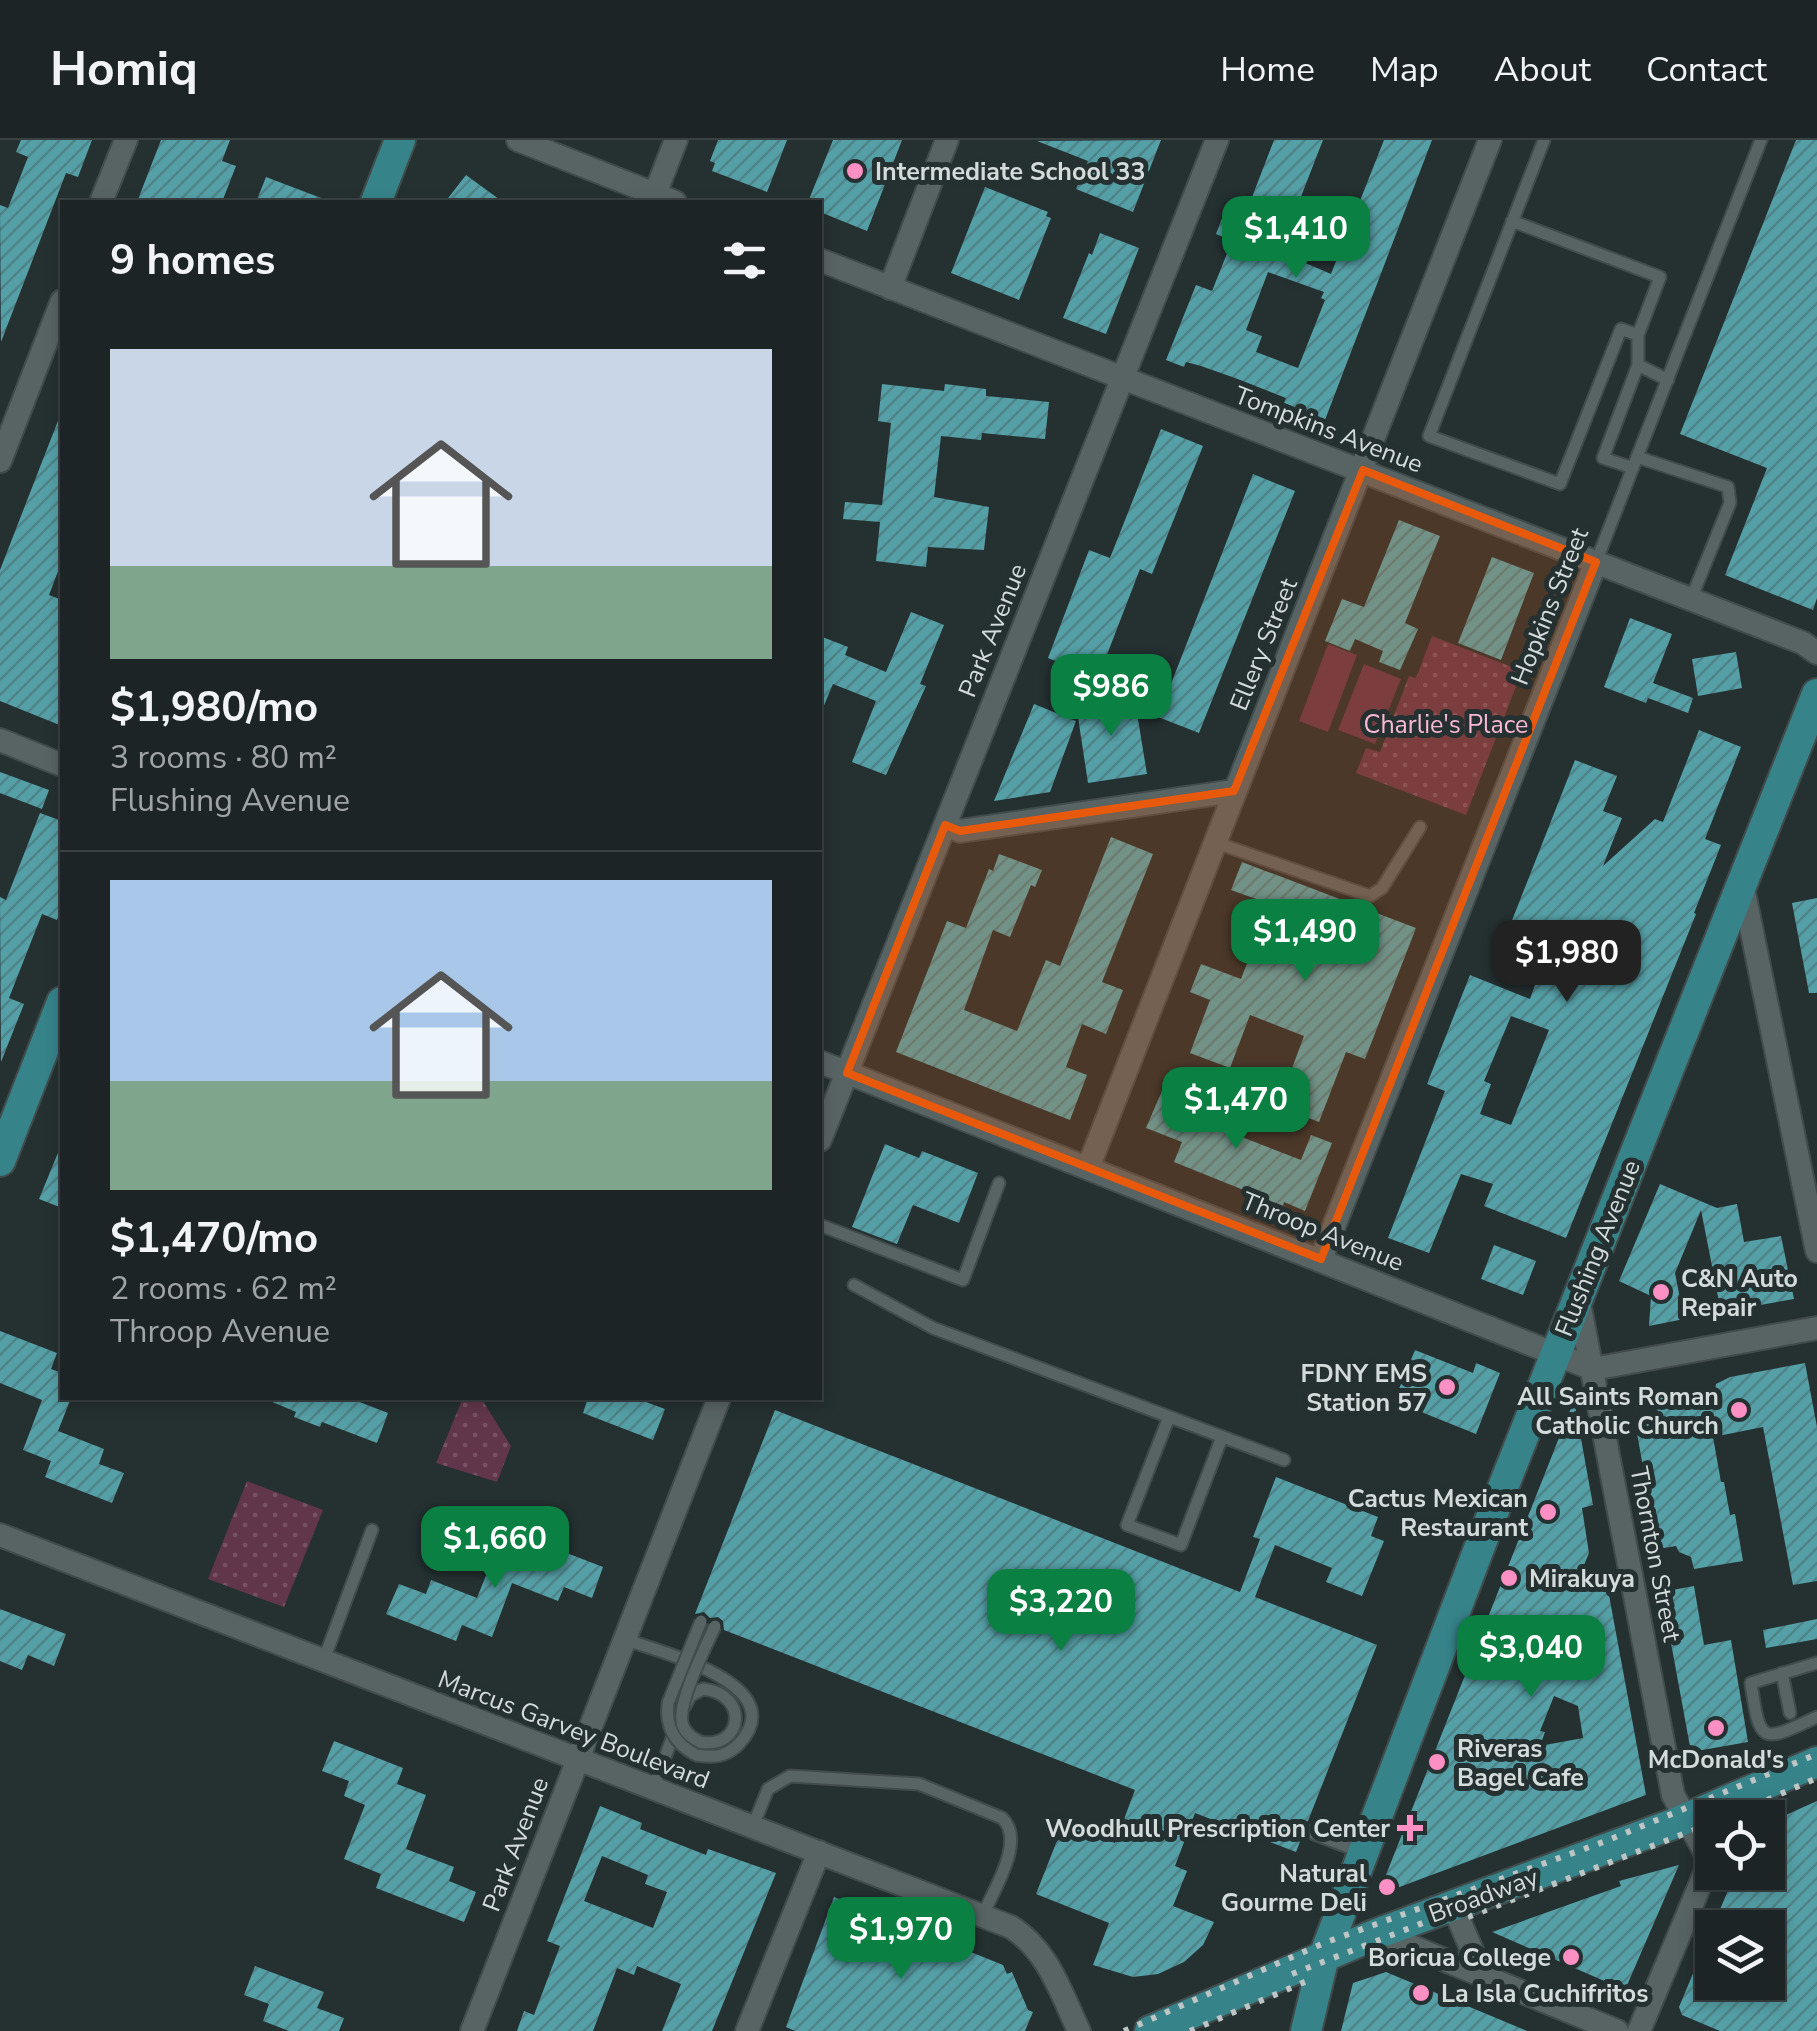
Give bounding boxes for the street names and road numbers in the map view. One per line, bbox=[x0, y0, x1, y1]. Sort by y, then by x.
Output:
street label: Tompkins Avenue bbox=[1230, 378, 1428, 481]
street label: Hopkins Street bbox=[1503, 523, 1597, 690]
street label: Park Avenue bbox=[951, 558, 1035, 702]
street label: Ellery Street bbox=[1222, 573, 1306, 716]
street label: Flushing Avenue bbox=[1547, 1155, 1649, 1342]
street label: Throop Avenue bbox=[1237, 1184, 1409, 1280]
street label: Thornton Street bbox=[1621, 1464, 1689, 1645]
street label: Marcus Garvey Boulevard bbox=[433, 1662, 714, 1797]
street label: Park Avenue bbox=[475, 1772, 557, 1916]
street label: Broadway bbox=[1424, 1860, 1543, 1931]

